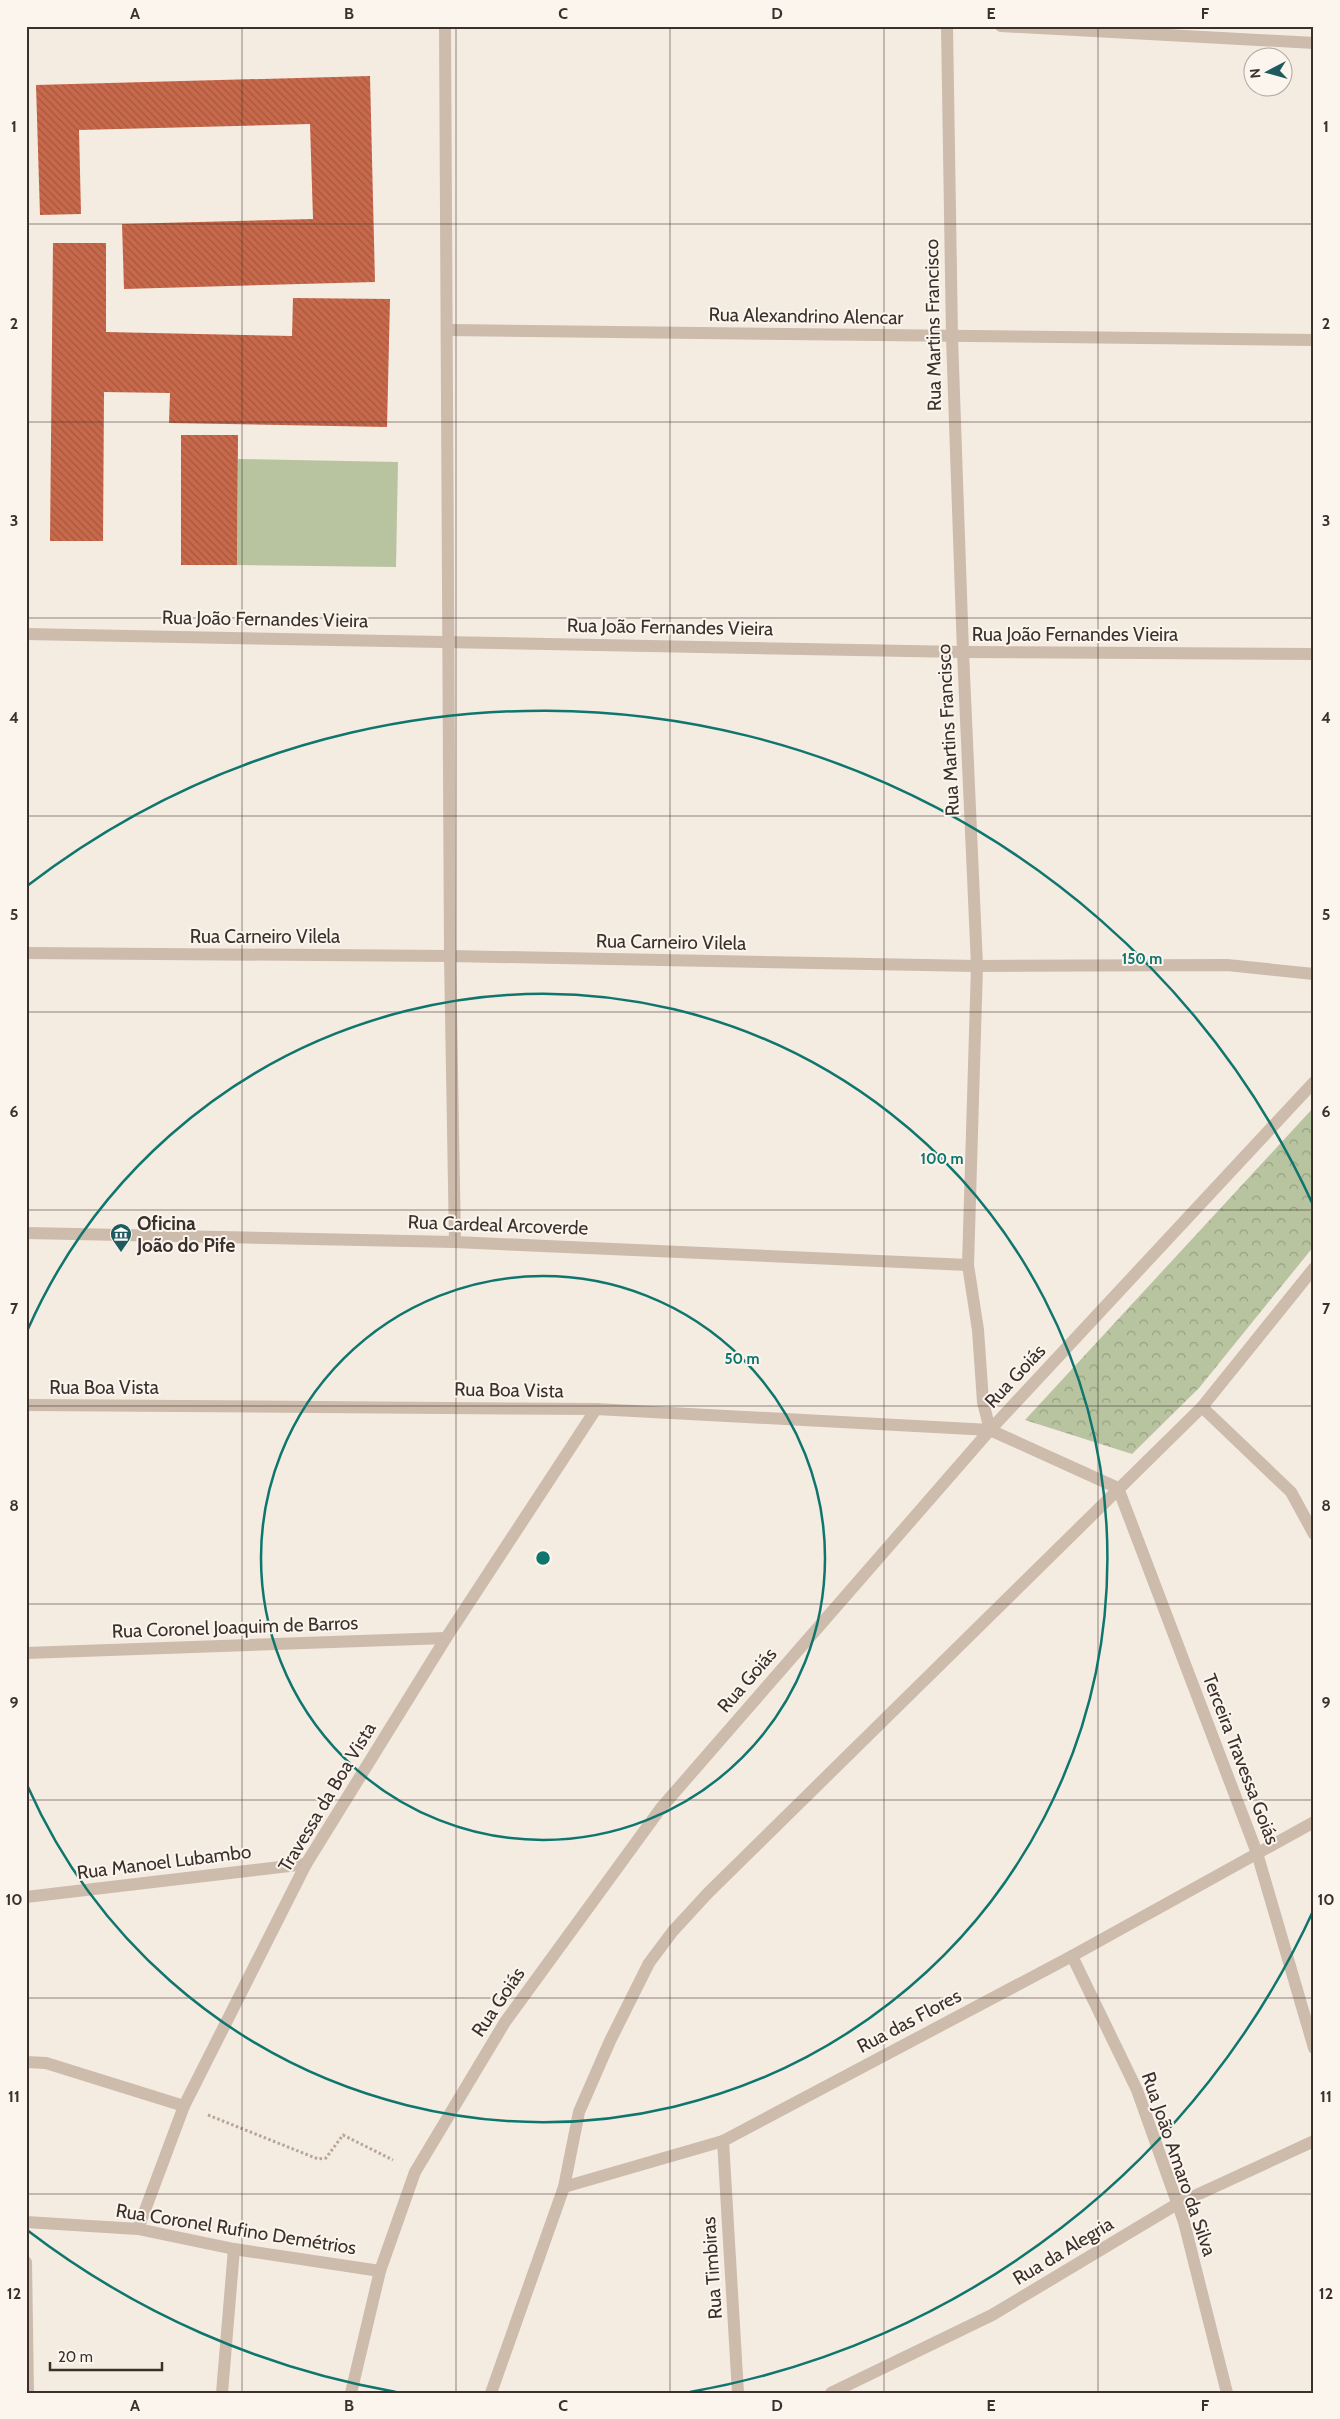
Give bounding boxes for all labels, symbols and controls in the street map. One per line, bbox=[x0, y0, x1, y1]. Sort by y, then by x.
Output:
text: A bbox=[130, 4, 140, 23]
text: B bbox=[344, 4, 354, 23]
text: C bbox=[558, 4, 568, 23]
text: D bbox=[771, 4, 783, 23]
text: E bbox=[986, 4, 996, 23]
text: F bbox=[1201, 4, 1210, 23]
north arrow bbox=[1242, 48, 1292, 98]
text: N bbox=[1246, 67, 1265, 79]
text: 1 bbox=[11, 117, 17, 136]
text: 1 bbox=[1323, 117, 1329, 136]
street label: Rua Martins Francisco bbox=[920, 239, 946, 411]
street label: Rua Alexandrino Alencar bbox=[708, 303, 904, 329]
text: 2 bbox=[10, 314, 18, 333]
text: 2 bbox=[1322, 314, 1330, 333]
text: 3 bbox=[10, 511, 18, 530]
text: 3 bbox=[1322, 511, 1330, 530]
street label: Rua João Fernandes Vieira bbox=[162, 606, 368, 632]
street label: Rua João Fernandes Vieira bbox=[567, 614, 773, 640]
street label: Rua João Fernandes Vieira bbox=[972, 623, 1178, 646]
street label: Rua Martins Francisco bbox=[932, 643, 964, 817]
text: 4 bbox=[9, 708, 19, 727]
text: 4 bbox=[1321, 708, 1331, 727]
text: 5 bbox=[10, 905, 18, 924]
text: 5 bbox=[1322, 905, 1330, 924]
street label: Rua Carneiro Vilela bbox=[190, 925, 340, 948]
street label: Rua Carneiro Vilela bbox=[596, 929, 746, 955]
text: 150 m bbox=[1122, 950, 1162, 968]
text: 6 bbox=[10, 1102, 19, 1121]
text: 6 bbox=[1322, 1102, 1331, 1121]
text: 100 m bbox=[920, 1150, 964, 1168]
street label: Rua Cardeal Arcoverde bbox=[407, 1210, 589, 1240]
place label: Oficina João do Pife bbox=[136, 1212, 236, 1257]
museum icon: Oficina João do Pife bbox=[109, 1222, 133, 1253]
text: 7 bbox=[10, 1299, 19, 1318]
text: 7 bbox=[1322, 1299, 1331, 1318]
street label: Rua Goiás bbox=[980, 1339, 1050, 1413]
text: 50 m bbox=[724, 1350, 760, 1368]
street label: Rua Boa Vista bbox=[49, 1376, 159, 1399]
street label: Rua Boa Vista bbox=[454, 1378, 564, 1402]
text: 8 bbox=[9, 1496, 19, 1515]
text: 8 bbox=[1321, 1496, 1331, 1515]
centre of rings bbox=[534, 1549, 552, 1567]
street label: Rua Coronel Joaquim de Barros bbox=[111, 1611, 359, 1643]
street label: Rua Goiás bbox=[712, 1643, 782, 1717]
street label: Terceira Travessa Goiás bbox=[1198, 1670, 1284, 1848]
text: 9 bbox=[10, 1693, 19, 1712]
text: 9 bbox=[1322, 1693, 1331, 1712]
street label: Travessa da Boa Vista bbox=[273, 1718, 381, 1876]
street label: Rua Manoel Lubambo bbox=[76, 1840, 252, 1884]
text: 10 bbox=[5, 1890, 23, 1909]
text: 10 bbox=[1317, 1890, 1335, 1909]
street label: Rua Goiás bbox=[466, 1963, 530, 2041]
street label: Rua das Flores bbox=[853, 1984, 965, 2058]
street label: Rua João Amaro da Silva bbox=[1137, 2069, 1221, 2259]
text: 11 bbox=[8, 2087, 20, 2106]
text: 11 bbox=[1320, 2087, 1332, 2106]
street label: Rua Coronel Rufino Demétrios bbox=[114, 2199, 358, 2259]
street label: Rua da Alegria bbox=[1009, 2212, 1117, 2290]
street label: Rua Timbiras bbox=[697, 2216, 727, 2320]
text: 12 bbox=[7, 2284, 21, 2303]
text: 12 bbox=[1319, 2284, 1333, 2303]
scale bar bbox=[50, 2339, 162, 2371]
text: 20 m bbox=[58, 2348, 93, 2366]
text: A bbox=[130, 2396, 140, 2415]
text: B bbox=[344, 2396, 354, 2415]
text: C bbox=[558, 2396, 568, 2415]
text: D bbox=[771, 2396, 783, 2415]
text: E bbox=[986, 2396, 996, 2415]
text: F bbox=[1201, 2396, 1210, 2415]

